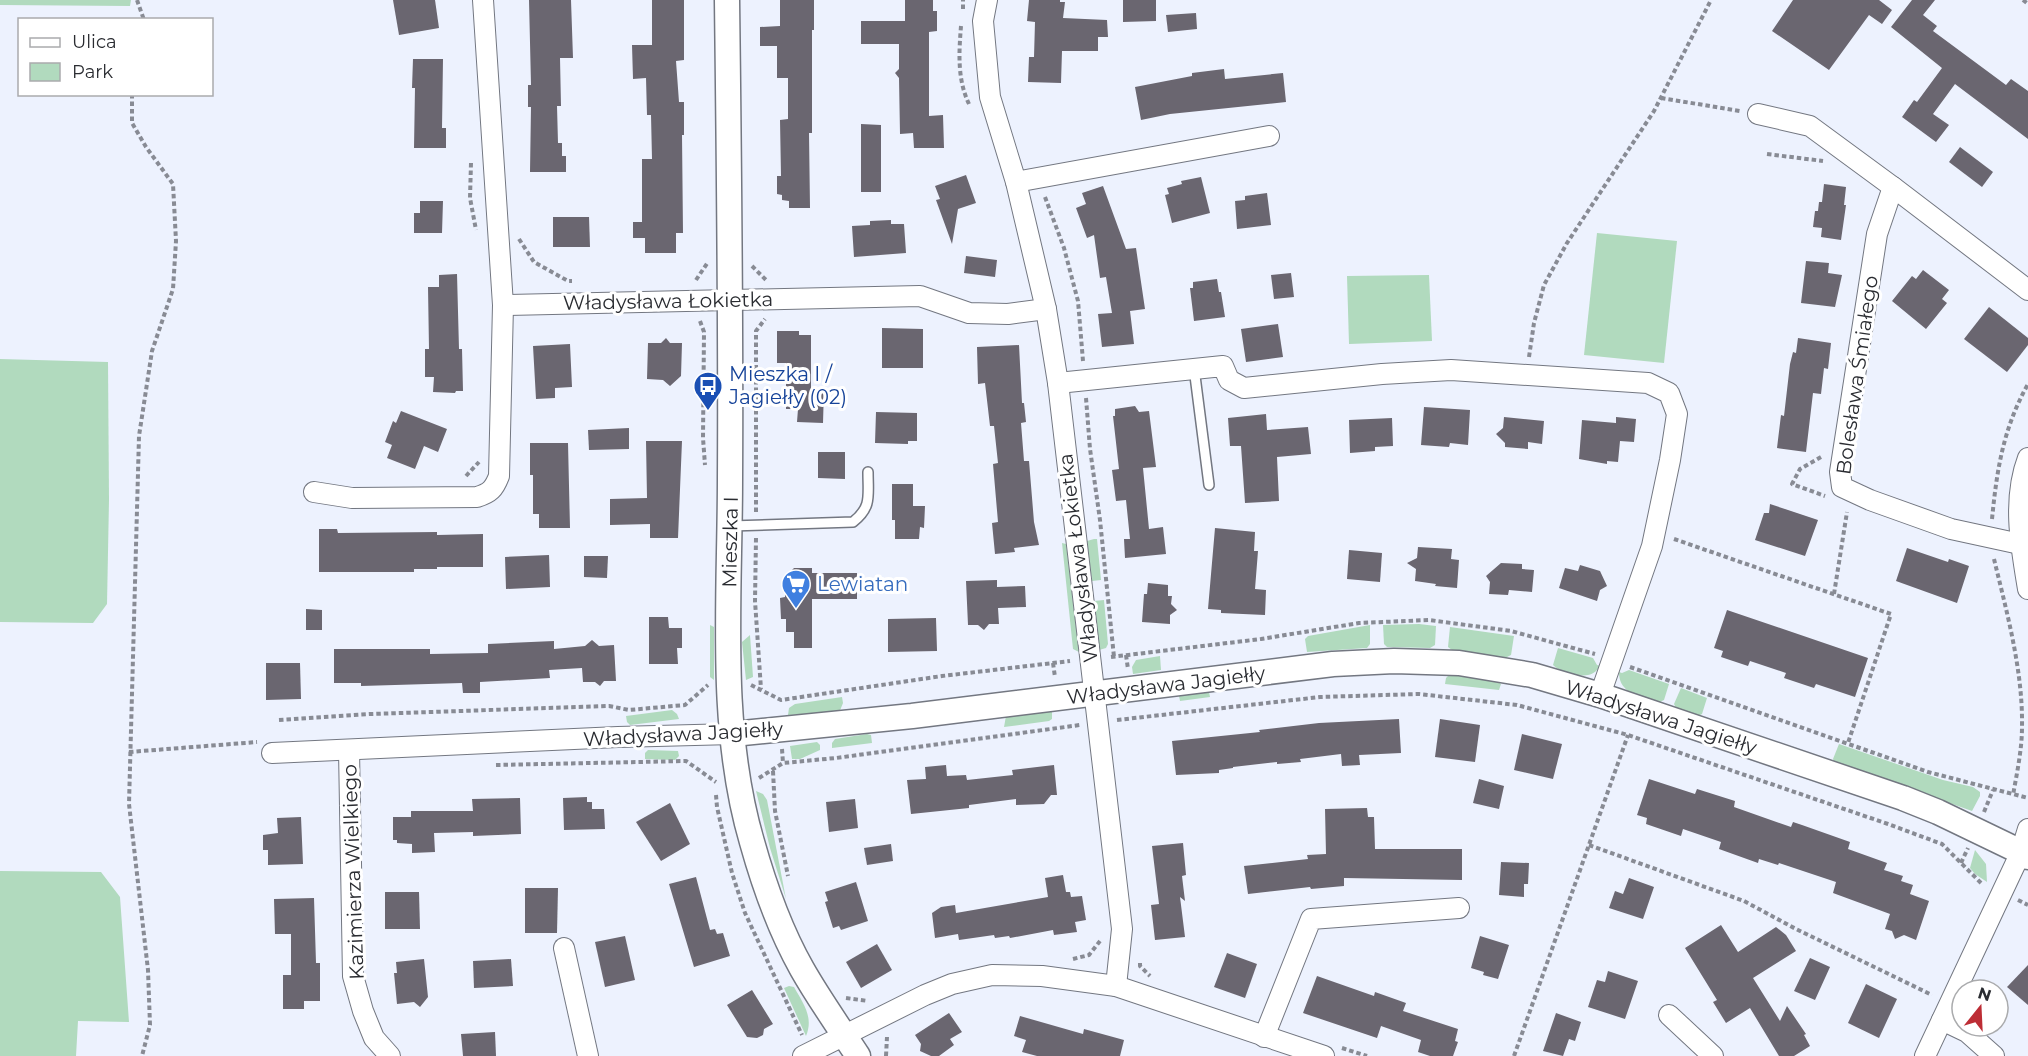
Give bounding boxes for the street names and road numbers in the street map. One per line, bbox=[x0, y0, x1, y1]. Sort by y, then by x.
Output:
street label: Bolesława Śmiałego bbox=[1831, 274, 1883, 476]
street label: Władysława Łokietka bbox=[563, 287, 773, 315]
street label: Władysława Łokietka bbox=[1053, 452, 1103, 664]
street label: Mieszka I bbox=[717, 496, 743, 588]
street label: Władysława Jagiełły bbox=[1065, 661, 1267, 709]
street label: Władysława Jagiełły bbox=[1562, 675, 1760, 759]
street label: Władysława Jagiełły bbox=[583, 717, 784, 751]
street label: Kazimierza Wielkiego bbox=[337, 764, 369, 980]

